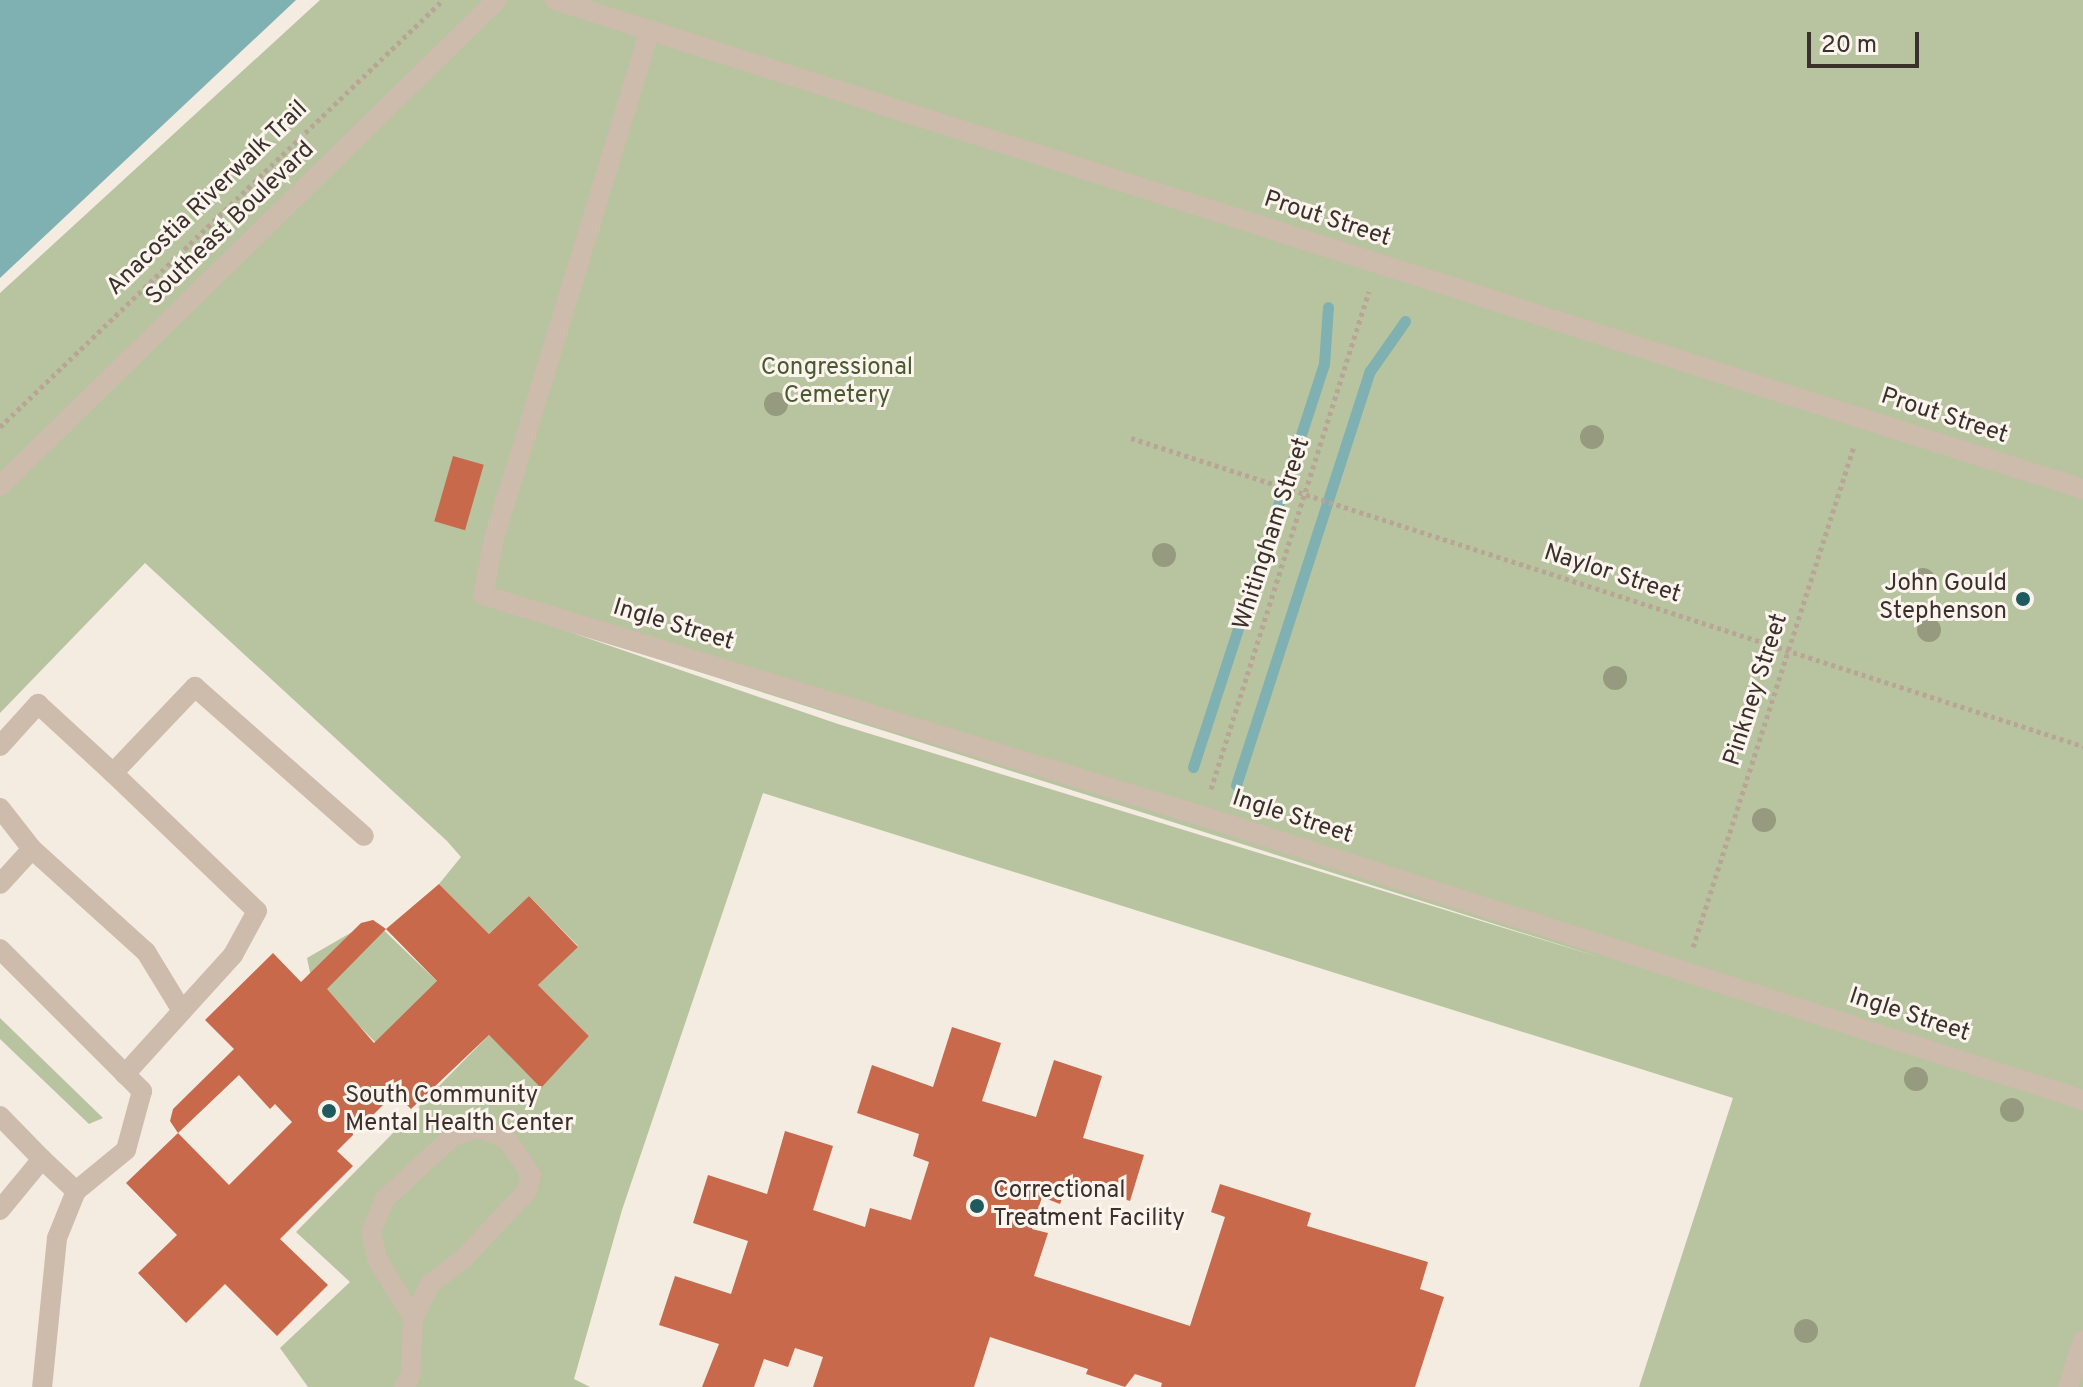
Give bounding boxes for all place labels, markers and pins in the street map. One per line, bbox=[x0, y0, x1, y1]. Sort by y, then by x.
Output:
place label: John Gould Stephenson bbox=[1879, 571, 2007, 627]
marker: John Gould Stephenson bbox=[2014, 590, 2032, 608]
place label: South Community Mental Health Center bbox=[345, 1083, 574, 1139]
marker: South Community Mental Health Center bbox=[320, 1102, 338, 1120]
place label: Correctional Treatment Facility bbox=[993, 1178, 1185, 1234]
marker: Correctional Treatment Facility bbox=[968, 1197, 986, 1215]

